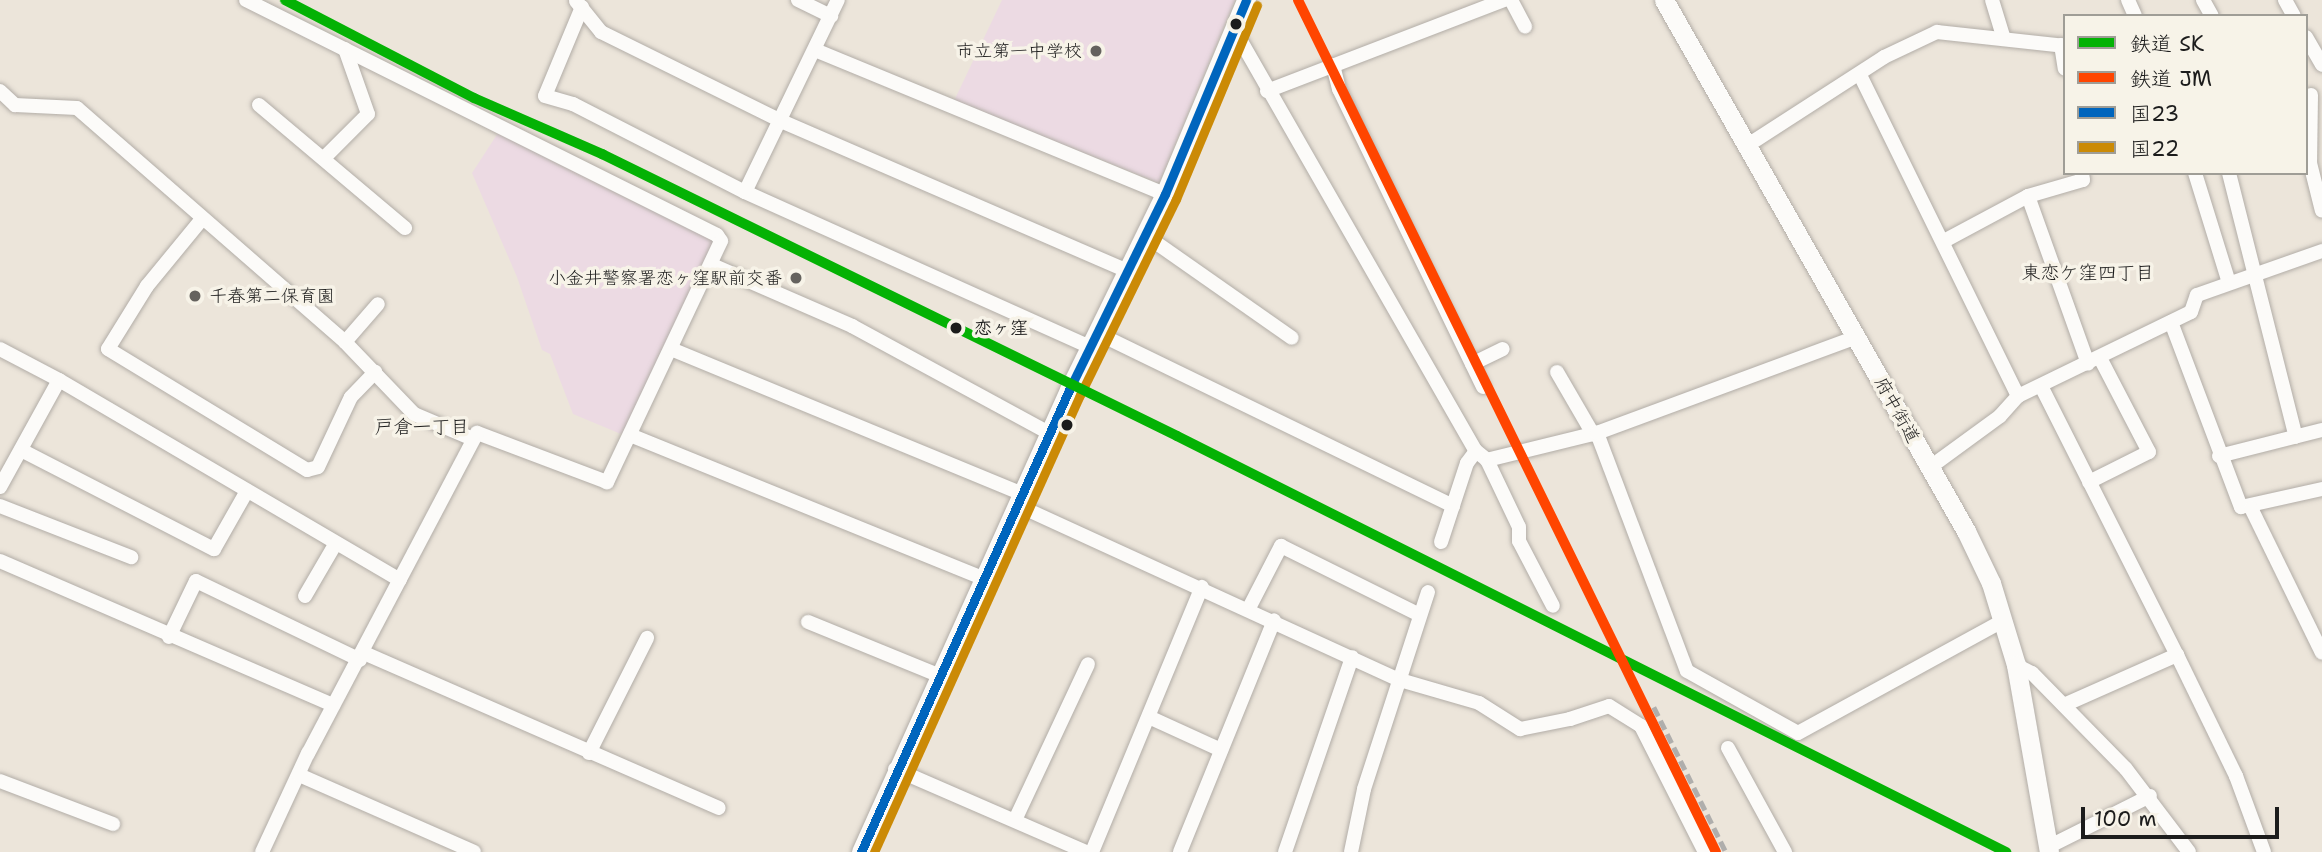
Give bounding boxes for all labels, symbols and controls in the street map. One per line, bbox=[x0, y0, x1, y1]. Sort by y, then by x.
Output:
legend bbox=[2063, 14, 2308, 175]
unlabelled marker bbox=[1229, 17, 1243, 31]
text: 鉄道 SK bbox=[2130, 30, 2204, 58]
place label: 市立第一中学校 bbox=[956, 40, 1082, 62]
marker: 市立第一中学校 bbox=[1088, 43, 1104, 59]
text: 鉄道 JM bbox=[2130, 65, 2212, 93]
text: 国23 bbox=[2130, 100, 2179, 128]
text: 国22 bbox=[2130, 135, 2179, 163]
district label: 東恋ケ窪四丁目 bbox=[2022, 262, 2154, 284]
place label: 小金井警察署恋ヶ窪駅前交番 bbox=[548, 267, 782, 289]
marker: 小金井警察署恋ヶ窪駅前交番 bbox=[788, 270, 804, 286]
place label: 千春第二保育園 bbox=[209, 285, 335, 307]
marker: 千春第二保育園 bbox=[187, 288, 203, 304]
marker: 恋ヶ窪 bbox=[945, 317, 967, 339]
place label: 恋ヶ窪 bbox=[974, 317, 1028, 339]
street label: 府中街道 bbox=[1870, 373, 1924, 447]
district label: 戸倉一丁目 bbox=[375, 416, 469, 438]
unlabelled marker bbox=[1060, 418, 1074, 432]
scale bar bbox=[2084, 792, 2282, 836]
text: 100 m bbox=[2094, 805, 2157, 833]

